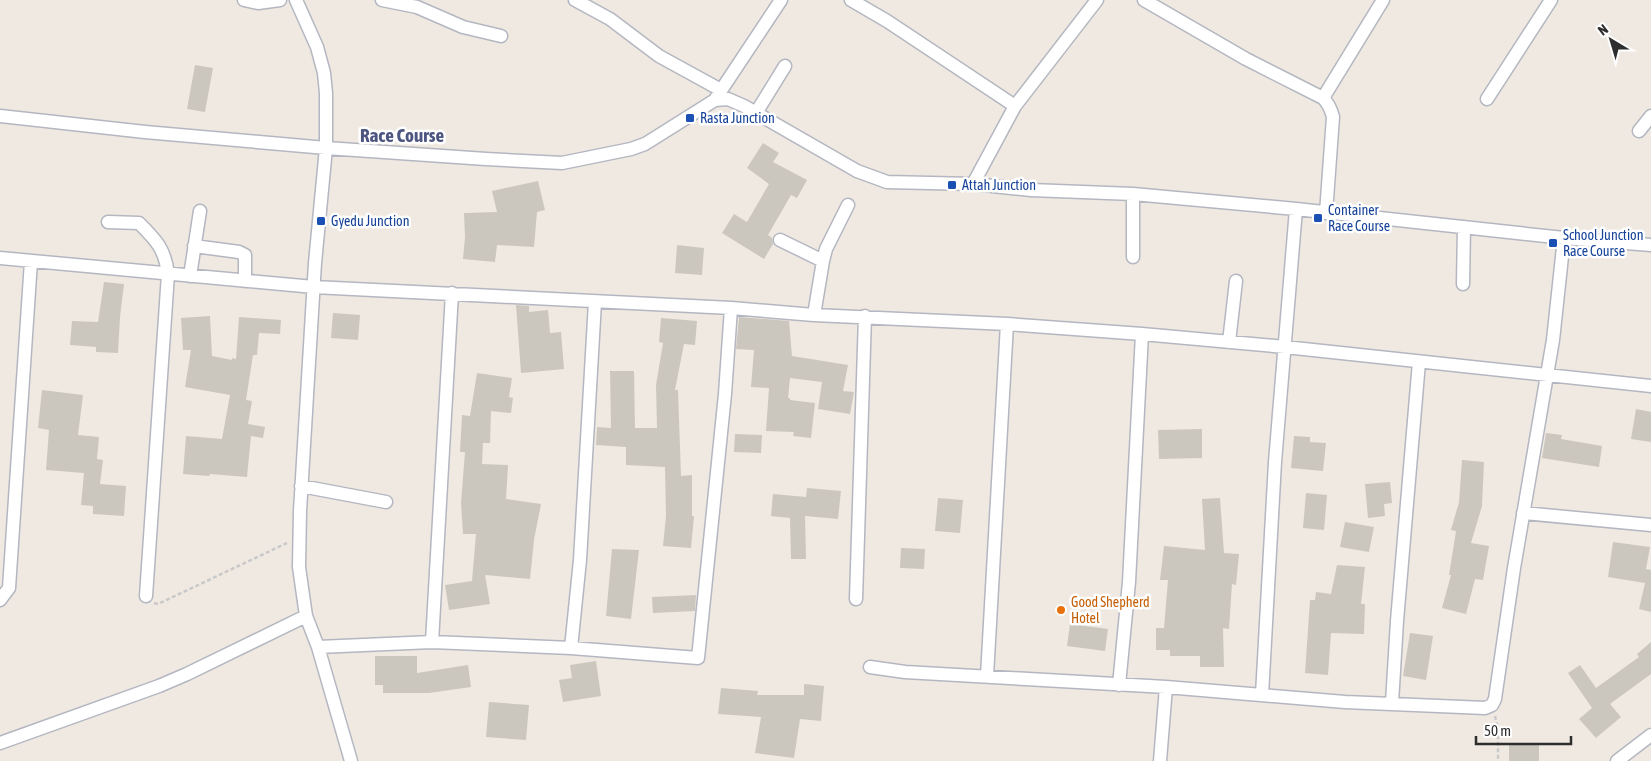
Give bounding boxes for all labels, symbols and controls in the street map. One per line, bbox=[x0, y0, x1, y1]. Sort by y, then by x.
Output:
north arrow bbox=[1586, 15, 1636, 65]
text: N bbox=[1595, 21, 1611, 39]
place label: Rasta Junction bbox=[700, 110, 775, 126]
marker: Rasta Junction bbox=[684, 112, 696, 124]
district label: Race Course bbox=[360, 124, 444, 146]
place label: Attah Junction bbox=[962, 177, 1036, 193]
marker: Attah Junction bbox=[946, 179, 958, 191]
place label: Container Race Course bbox=[1328, 202, 1390, 234]
marker: Container Race Course bbox=[1312, 212, 1324, 224]
place label: Gyedu Junction bbox=[331, 213, 409, 229]
marker: Gyedu Junction bbox=[315, 215, 327, 227]
place label: School Junction Race Course bbox=[1563, 227, 1643, 259]
marker: School Junction Race Course bbox=[1547, 237, 1559, 249]
place label: Good Shepherd Hotel bbox=[1071, 594, 1150, 626]
marker: Good Shepherd Hotel bbox=[1055, 604, 1067, 616]
scale bar bbox=[1476, 714, 1571, 746]
text: 50 m bbox=[1484, 722, 1511, 739]

